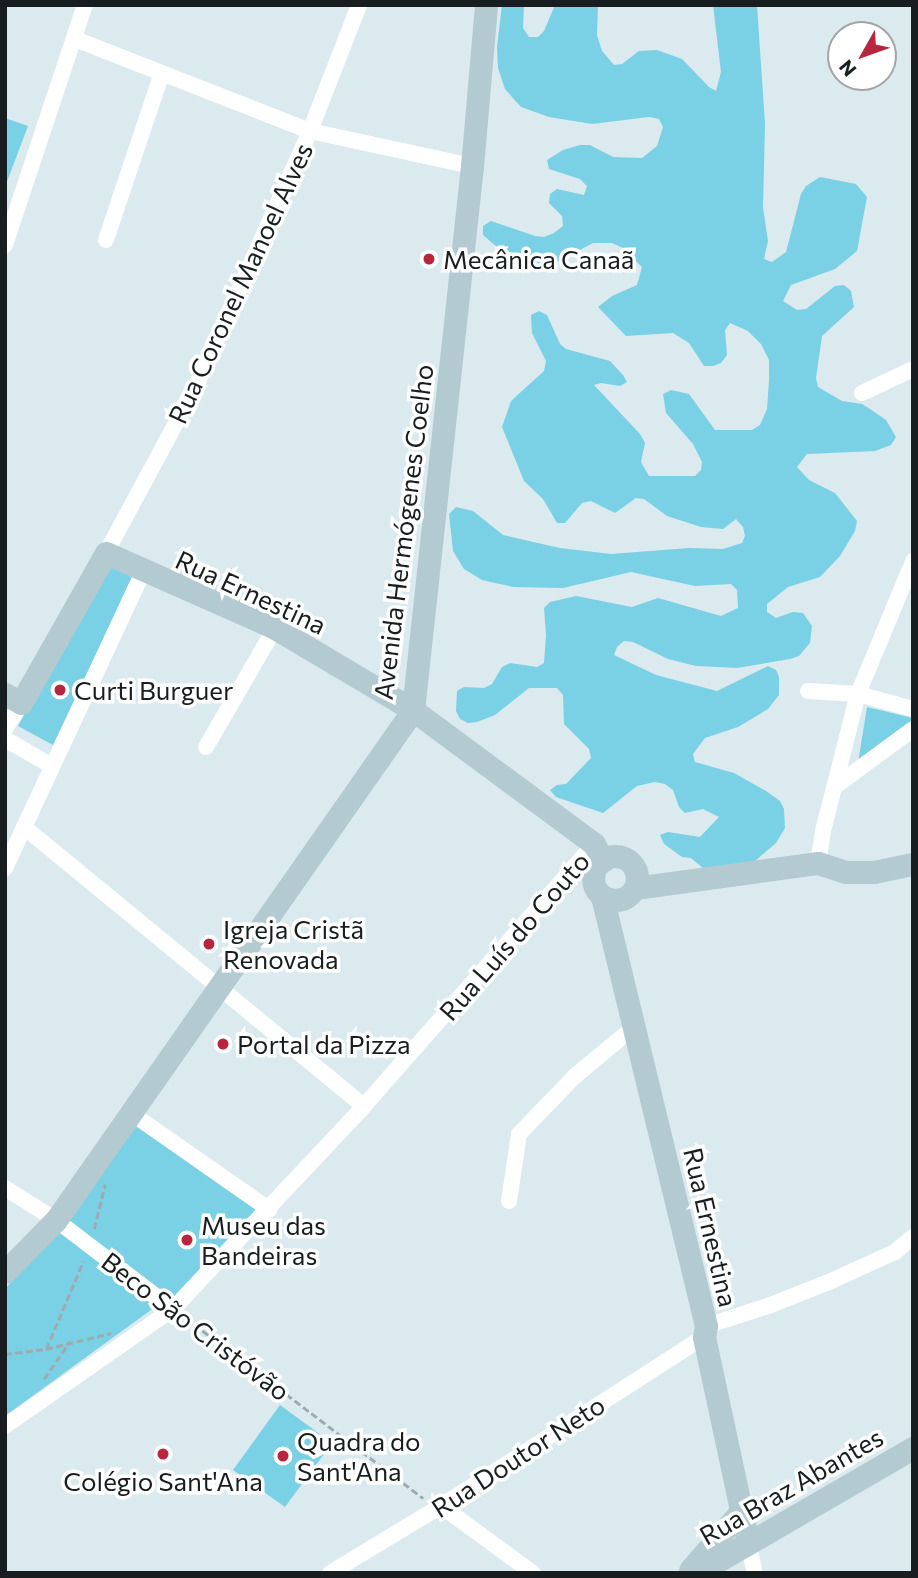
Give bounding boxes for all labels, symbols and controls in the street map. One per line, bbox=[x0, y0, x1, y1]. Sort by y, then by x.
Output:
north arrow bbox=[827, 21, 897, 91]
text: N bbox=[834, 56, 860, 81]
street label: Rua Coronel Manoel Alves bbox=[161, 138, 319, 428]
place label: Mecânica Canaã bbox=[443, 243, 634, 275]
marker: Mecânica Canaã bbox=[421, 251, 437, 267]
street label: Avenida Hermógenes Coelho bbox=[367, 363, 439, 701]
street label: Rua Ernestina bbox=[171, 544, 331, 640]
place label: Curti Burguer bbox=[74, 674, 233, 706]
marker: Curti Burguer bbox=[52, 682, 68, 698]
street label: Rua Luís do Couto bbox=[432, 846, 596, 1026]
place label: Igreja Cristã Renovada bbox=[223, 913, 364, 974]
marker: Igreja Cristã Renovada bbox=[201, 936, 217, 952]
place label: Portal da Pizza bbox=[237, 1028, 411, 1060]
marker: Portal da Pizza bbox=[215, 1036, 231, 1052]
street label: Rua Ernestina bbox=[678, 1144, 744, 1310]
place label: Museu das Bandeiras bbox=[201, 1209, 326, 1270]
marker: Museu das Bandeiras bbox=[179, 1232, 195, 1248]
street label: Beco São Cristóvão bbox=[96, 1245, 296, 1407]
street label: Rua Doutor Neto bbox=[426, 1388, 610, 1524]
street label: Rua Braz Abantes bbox=[694, 1421, 888, 1551]
place label: Quadra do Sant'Ana bbox=[297, 1425, 421, 1486]
marker: Colégio Sant'Ana bbox=[155, 1446, 171, 1462]
marker: Quadra do Sant'Ana bbox=[275, 1448, 291, 1464]
place label: Colégio Sant'Ana bbox=[63, 1465, 263, 1497]

